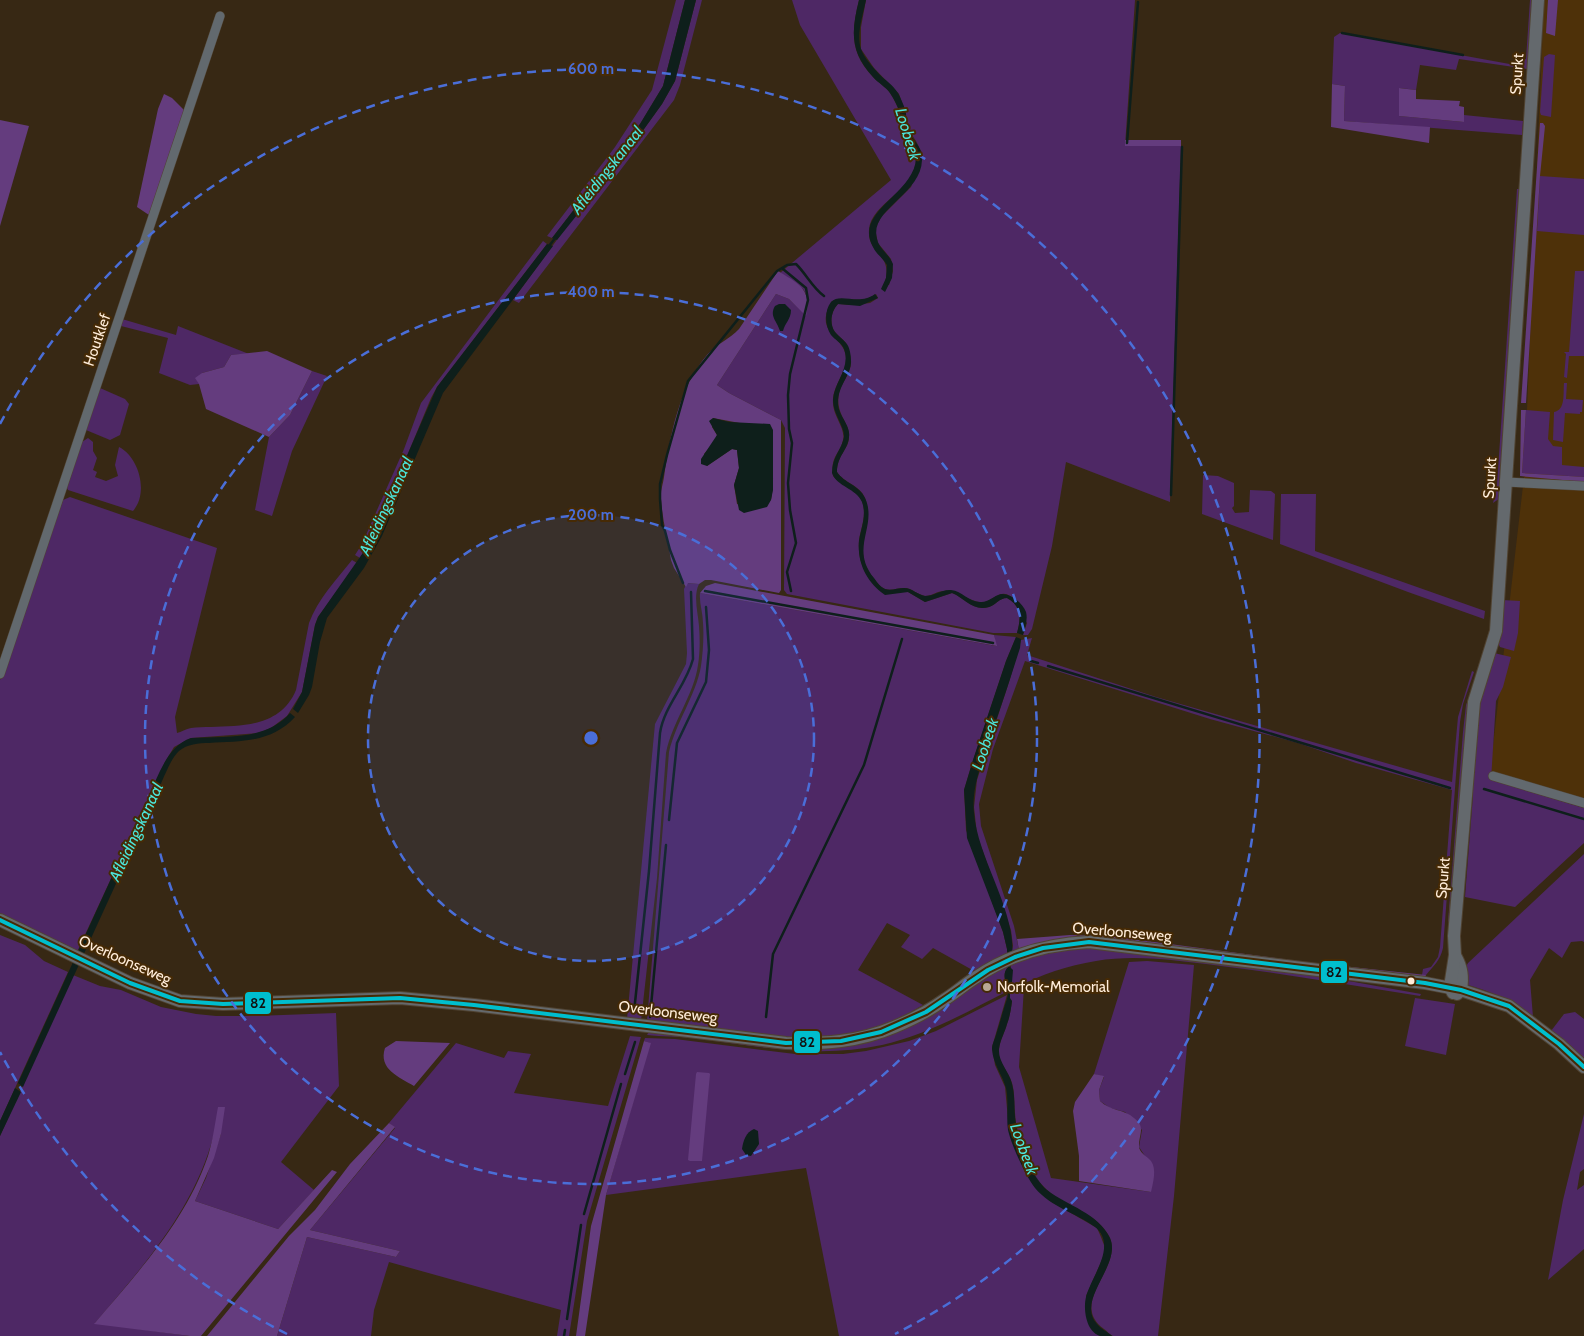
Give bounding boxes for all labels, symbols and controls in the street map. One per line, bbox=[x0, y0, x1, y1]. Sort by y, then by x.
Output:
street label: Spurkt bbox=[1507, 53, 1527, 95]
text: 600 m bbox=[568, 60, 614, 78]
water label: Loobeek bbox=[891, 106, 925, 163]
water label: Afleidingskanaal bbox=[566, 122, 647, 219]
text: 400 m bbox=[568, 283, 614, 301]
street label: Houtklef bbox=[80, 311, 114, 369]
water label: Afleidingskanaal bbox=[354, 454, 417, 559]
street label: Spurkt bbox=[1480, 457, 1500, 499]
text: 200 m bbox=[568, 506, 614, 524]
water label: Loobeek bbox=[968, 715, 1003, 772]
centre of rings bbox=[582, 729, 600, 747]
water label: Afleidingskanaal bbox=[104, 780, 167, 885]
street label: Spurkt bbox=[1432, 857, 1454, 899]
street label: Overloonseweg bbox=[1072, 919, 1173, 945]
street label: Overloonseweg bbox=[76, 932, 175, 989]
line badge: 82 bbox=[1320, 960, 1348, 984]
text: 82 bbox=[1326, 963, 1342, 981]
unlabelled marker bbox=[1406, 976, 1416, 986]
place label: Norfolk-Memorial bbox=[997, 978, 1110, 996]
marker: Norfolk-Memorial bbox=[981, 981, 993, 993]
line badge: 82 bbox=[244, 991, 272, 1015]
text: 82 bbox=[250, 994, 266, 1012]
street label: Overloonseweg bbox=[618, 997, 719, 1027]
line badge: 82 bbox=[793, 1030, 821, 1054]
text: 82 bbox=[799, 1033, 815, 1051]
water label: Loobeek bbox=[1006, 1121, 1042, 1178]

